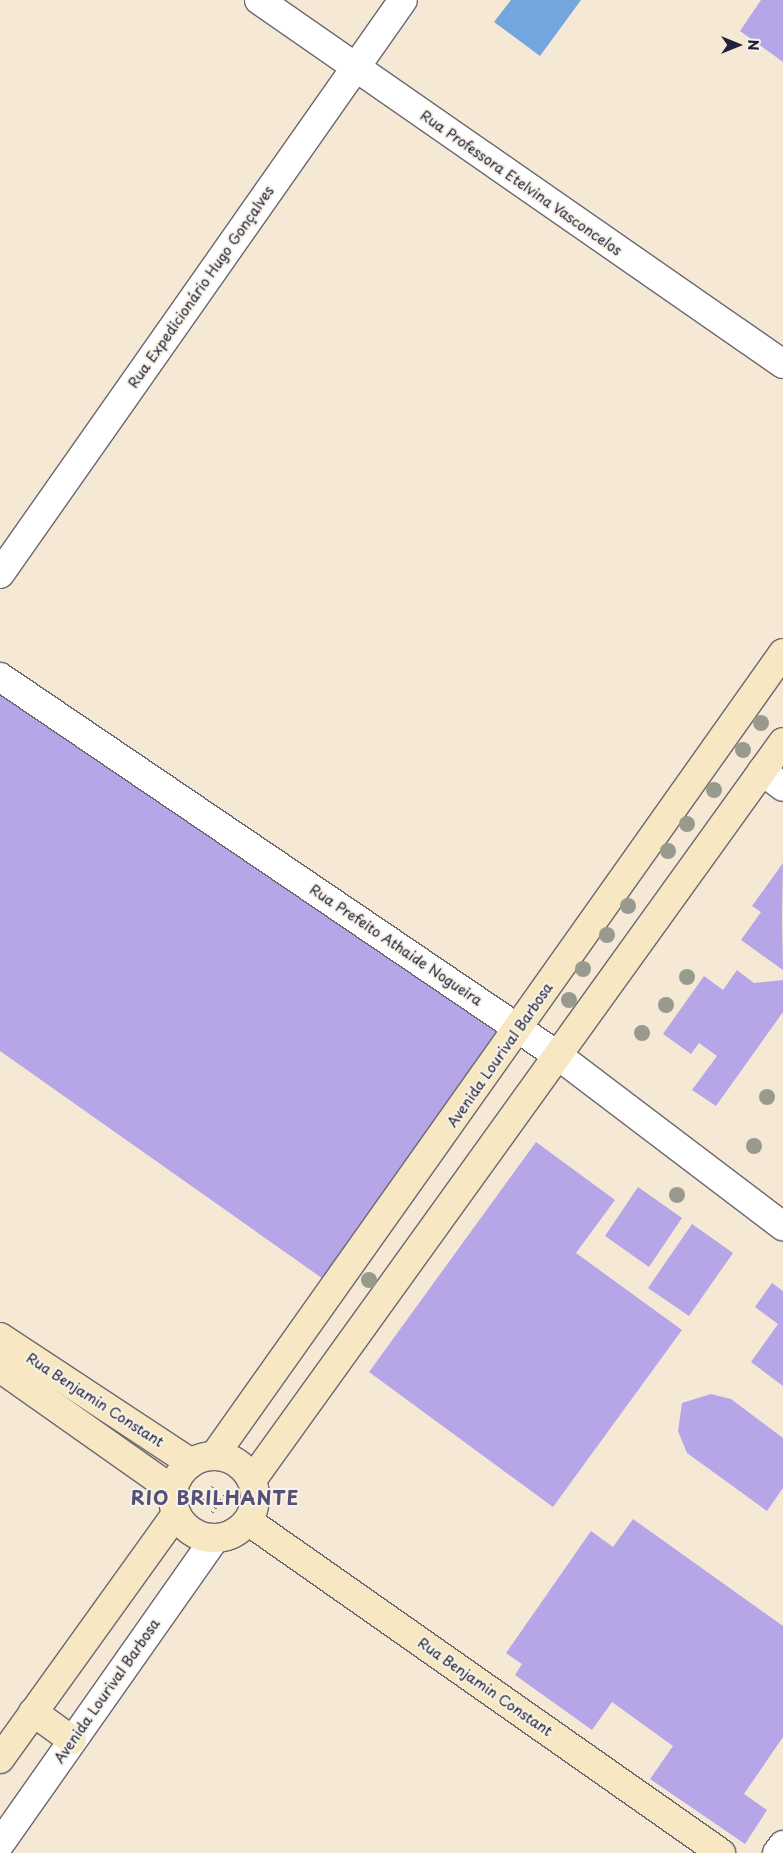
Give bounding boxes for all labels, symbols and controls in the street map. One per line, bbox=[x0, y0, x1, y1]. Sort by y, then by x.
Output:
north arrow bbox=[713, 20, 763, 70]
text: N bbox=[743, 39, 764, 51]
street label: Rua Professora Etelvina Vasconcelos bbox=[416, 106, 626, 260]
street label: Rua Expedicionário Hugo Gonçalves bbox=[125, 183, 277, 391]
street label: Rua Prefeito Athaide Nogueira bbox=[306, 880, 486, 1010]
street label: Avenida Lourival Barbosa bbox=[444, 980, 556, 1130]
street label: Rua Benjamin Constant bbox=[23, 1349, 167, 1451]
district label: RIO BRILHANTE bbox=[130, 1487, 300, 1509]
street label: Avenida Lourival Barbosa bbox=[51, 1616, 163, 1766]
street label: Rua Benjamin Constant bbox=[414, 1634, 556, 1740]

